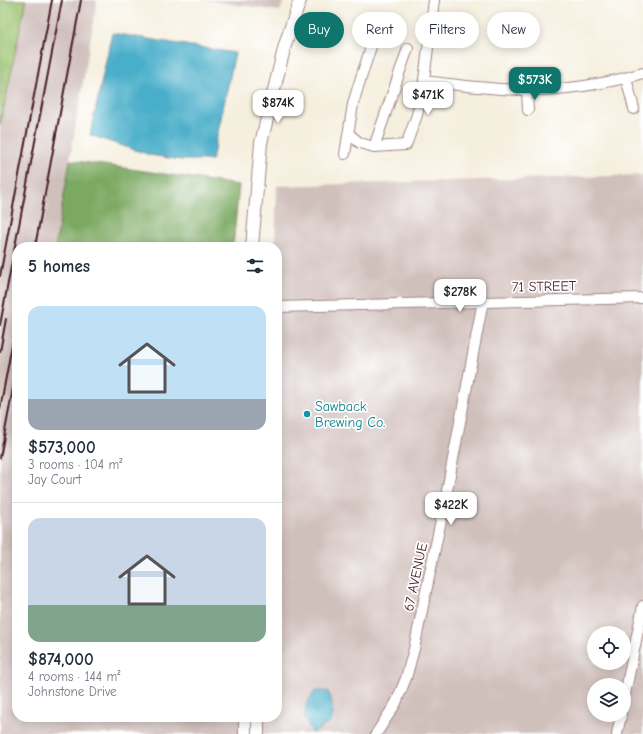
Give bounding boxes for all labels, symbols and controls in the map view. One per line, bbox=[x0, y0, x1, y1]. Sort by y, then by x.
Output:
chip: Buy bbox=[294, 12, 344, 48]
chip: Rent bbox=[352, 12, 407, 48]
chip: Filters bbox=[415, 12, 479, 48]
chip: New bbox=[487, 12, 540, 48]
pin: $573K bbox=[507, 67, 563, 101]
text: $573K bbox=[518, 72, 552, 87]
pin: $471K bbox=[400, 82, 456, 116]
text: $471K bbox=[412, 87, 444, 102]
pin: $874K bbox=[250, 90, 306, 124]
text: $874K bbox=[262, 95, 294, 110]
icon: filters bbox=[244, 255, 266, 277]
text: 5 homes bbox=[28, 257, 90, 276]
street label: 71 STREET bbox=[512, 277, 577, 296]
pin: $278K bbox=[432, 279, 488, 313]
text: $278K bbox=[443, 284, 477, 299]
icon: home bbox=[111, 332, 183, 404]
place label: Sawback Brewing Co. bbox=[315, 398, 385, 431]
marker: Sawback Brewing Co. bbox=[302, 409, 312, 419]
text: $573,000 bbox=[28, 438, 96, 457]
text: 3 rooms · 104 m² bbox=[28, 457, 122, 472]
text: Jay Court bbox=[28, 472, 81, 487]
pin: $422K bbox=[423, 492, 479, 526]
text: $422K bbox=[434, 497, 468, 512]
street label: 67 AVENUE bbox=[400, 541, 431, 613]
icon: home bbox=[111, 544, 183, 616]
map controls bbox=[587, 626, 631, 722]
button: locate bbox=[587, 626, 631, 670]
text: $874,000 bbox=[28, 650, 94, 669]
text: 4 rooms · 144 m² bbox=[28, 669, 121, 684]
button: layers bbox=[587, 678, 631, 722]
text: Johnstone Drive bbox=[28, 684, 117, 699]

